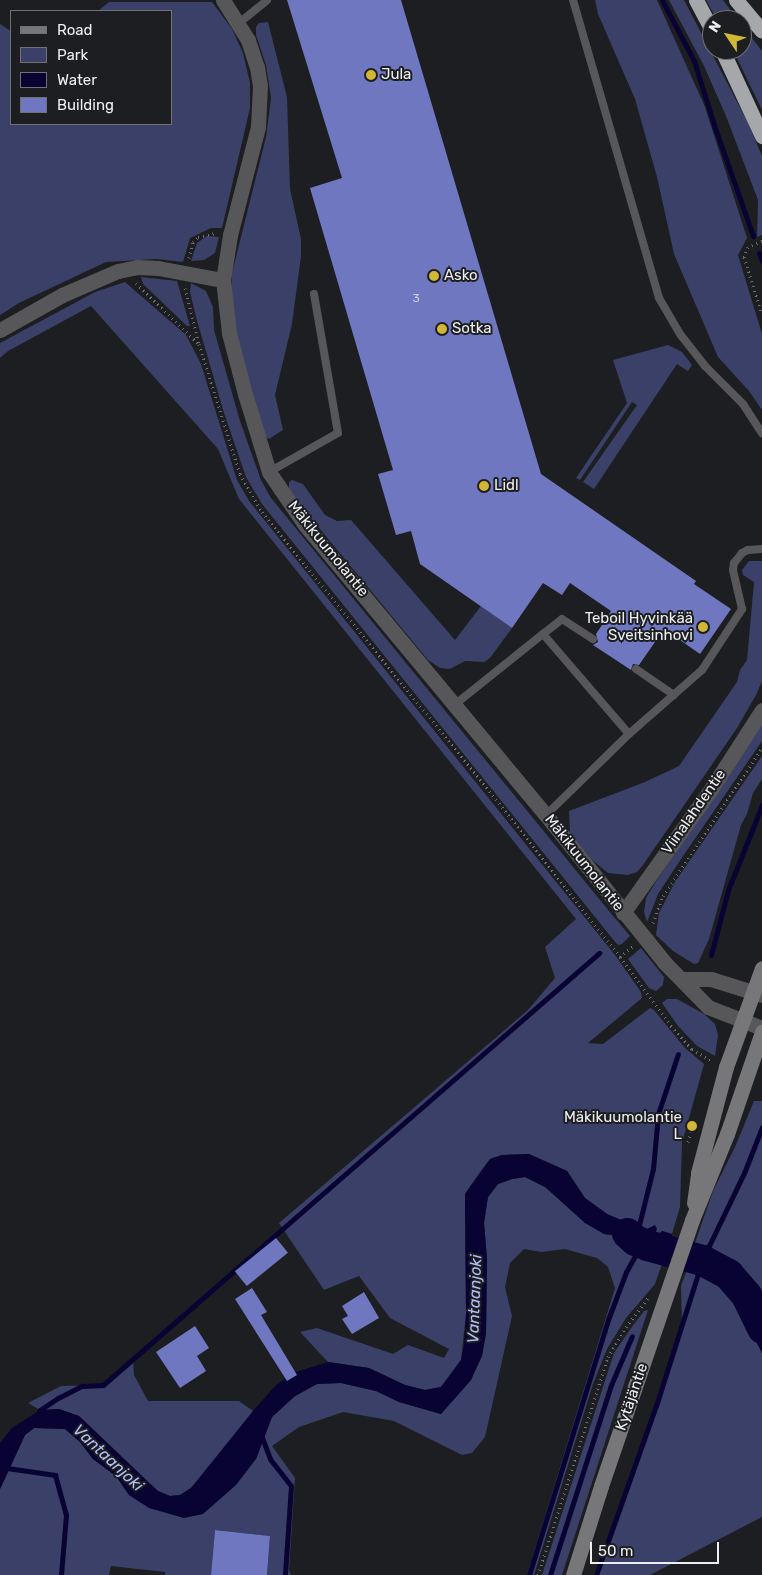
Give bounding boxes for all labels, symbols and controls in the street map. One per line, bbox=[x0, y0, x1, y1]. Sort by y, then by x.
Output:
legend bbox=[10, 10, 172, 125]
north arrow bbox=[702, 10, 752, 60]
text: N bbox=[705, 18, 725, 36]
text: Road bbox=[57, 21, 93, 39]
text: Park bbox=[57, 46, 88, 64]
place label: Jula bbox=[381, 66, 411, 84]
marker: Jula bbox=[365, 69, 377, 81]
text: Water bbox=[57, 71, 97, 89]
text: Building bbox=[57, 96, 114, 114]
place label: Asko bbox=[444, 267, 478, 285]
marker: Asko bbox=[428, 270, 440, 282]
house number: 3 bbox=[412, 292, 420, 306]
place label: Sotka bbox=[452, 320, 492, 338]
marker: Sotka bbox=[436, 323, 448, 335]
place label: Lidl bbox=[494, 477, 519, 495]
marker: Lidl bbox=[478, 480, 490, 492]
street label: Mäkikuumolantie bbox=[284, 497, 372, 601]
place label: Teboil Hyvinkää Sveitsinhovi bbox=[585, 609, 693, 644]
marker: Teboil Hyvinkää Sveitsinhovi bbox=[697, 621, 709, 633]
street label: Viinalahdentie bbox=[658, 766, 730, 858]
street label: Mäkikuumolantie bbox=[541, 811, 627, 915]
place label: Mäkikuumolantie L bbox=[564, 1108, 682, 1143]
marker: Mäkikuumolantie L bbox=[686, 1120, 698, 1132]
water label: Vantaanjoki bbox=[464, 1254, 486, 1344]
street label: Kytäjäntie bbox=[612, 1361, 652, 1433]
water label: Vantaanjoki bbox=[69, 1420, 147, 1496]
scale bar bbox=[592, 1532, 721, 1564]
text: 50 m bbox=[598, 1542, 633, 1560]

